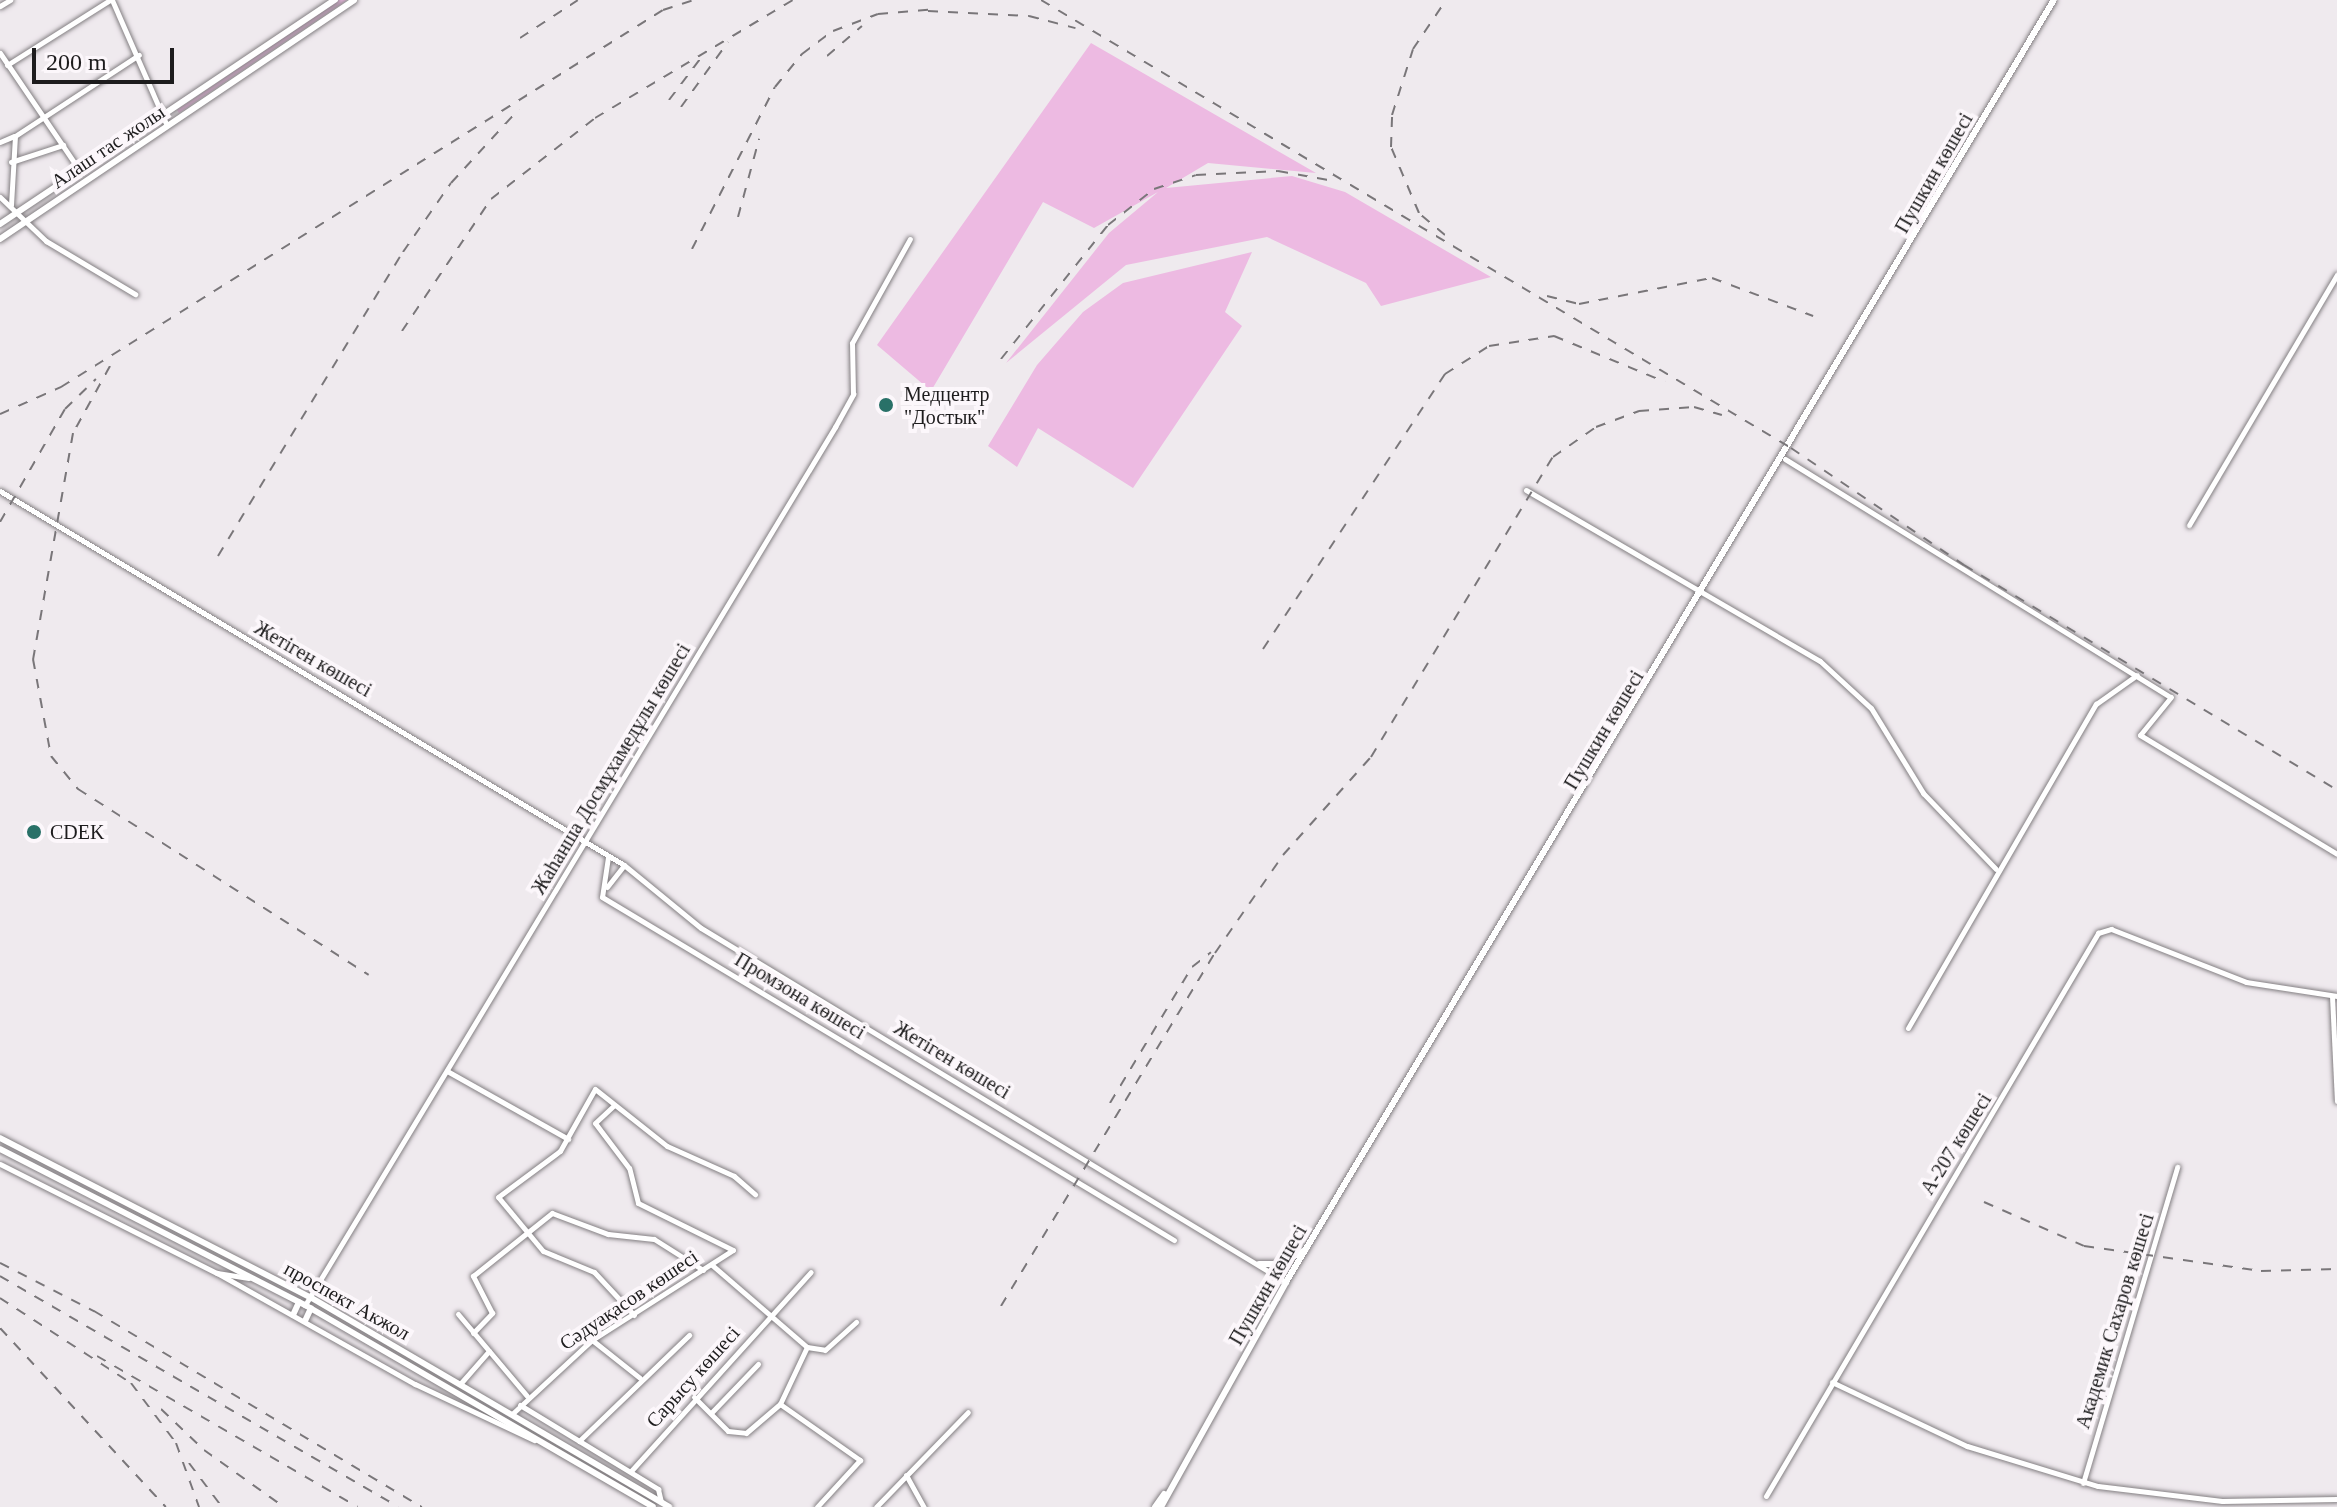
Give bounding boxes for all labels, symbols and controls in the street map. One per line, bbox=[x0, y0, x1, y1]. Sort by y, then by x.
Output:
scale bar bbox=[36, 32, 178, 82]
text: 200 m bbox=[46, 49, 107, 75]
street label: Алаш тас жолы bbox=[47, 100, 169, 194]
street label: Пушкин көшесі bbox=[1890, 109, 1978, 237]
place label: Медцентр "Достык" bbox=[904, 382, 990, 429]
marker: Медцентр "Достык" bbox=[875, 394, 897, 416]
street label: Жетіген көшесі bbox=[250, 616, 376, 702]
street label: Жаһанша Досмұхамедұлы көшесі bbox=[526, 639, 696, 899]
street label: Пушкин көшесі bbox=[1559, 666, 1649, 794]
place label: CDEK bbox=[50, 820, 104, 844]
marker: CDEK bbox=[25, 823, 43, 841]
street label: Промзона көшесі bbox=[730, 948, 870, 1044]
street label: Жетіген көшесі bbox=[889, 1016, 1015, 1104]
street label: А-207 көшесі bbox=[1915, 1089, 1997, 1199]
street label: Академик Сахаров көшесі bbox=[2071, 1210, 2159, 1432]
street label: Пушкин көшесі bbox=[1224, 1221, 1312, 1349]
street label: Сәдуақасов көшесі bbox=[555, 1245, 703, 1355]
street label: проспект Акжол bbox=[280, 1257, 414, 1345]
street label: Сарысу көшесі bbox=[641, 1321, 745, 1433]

